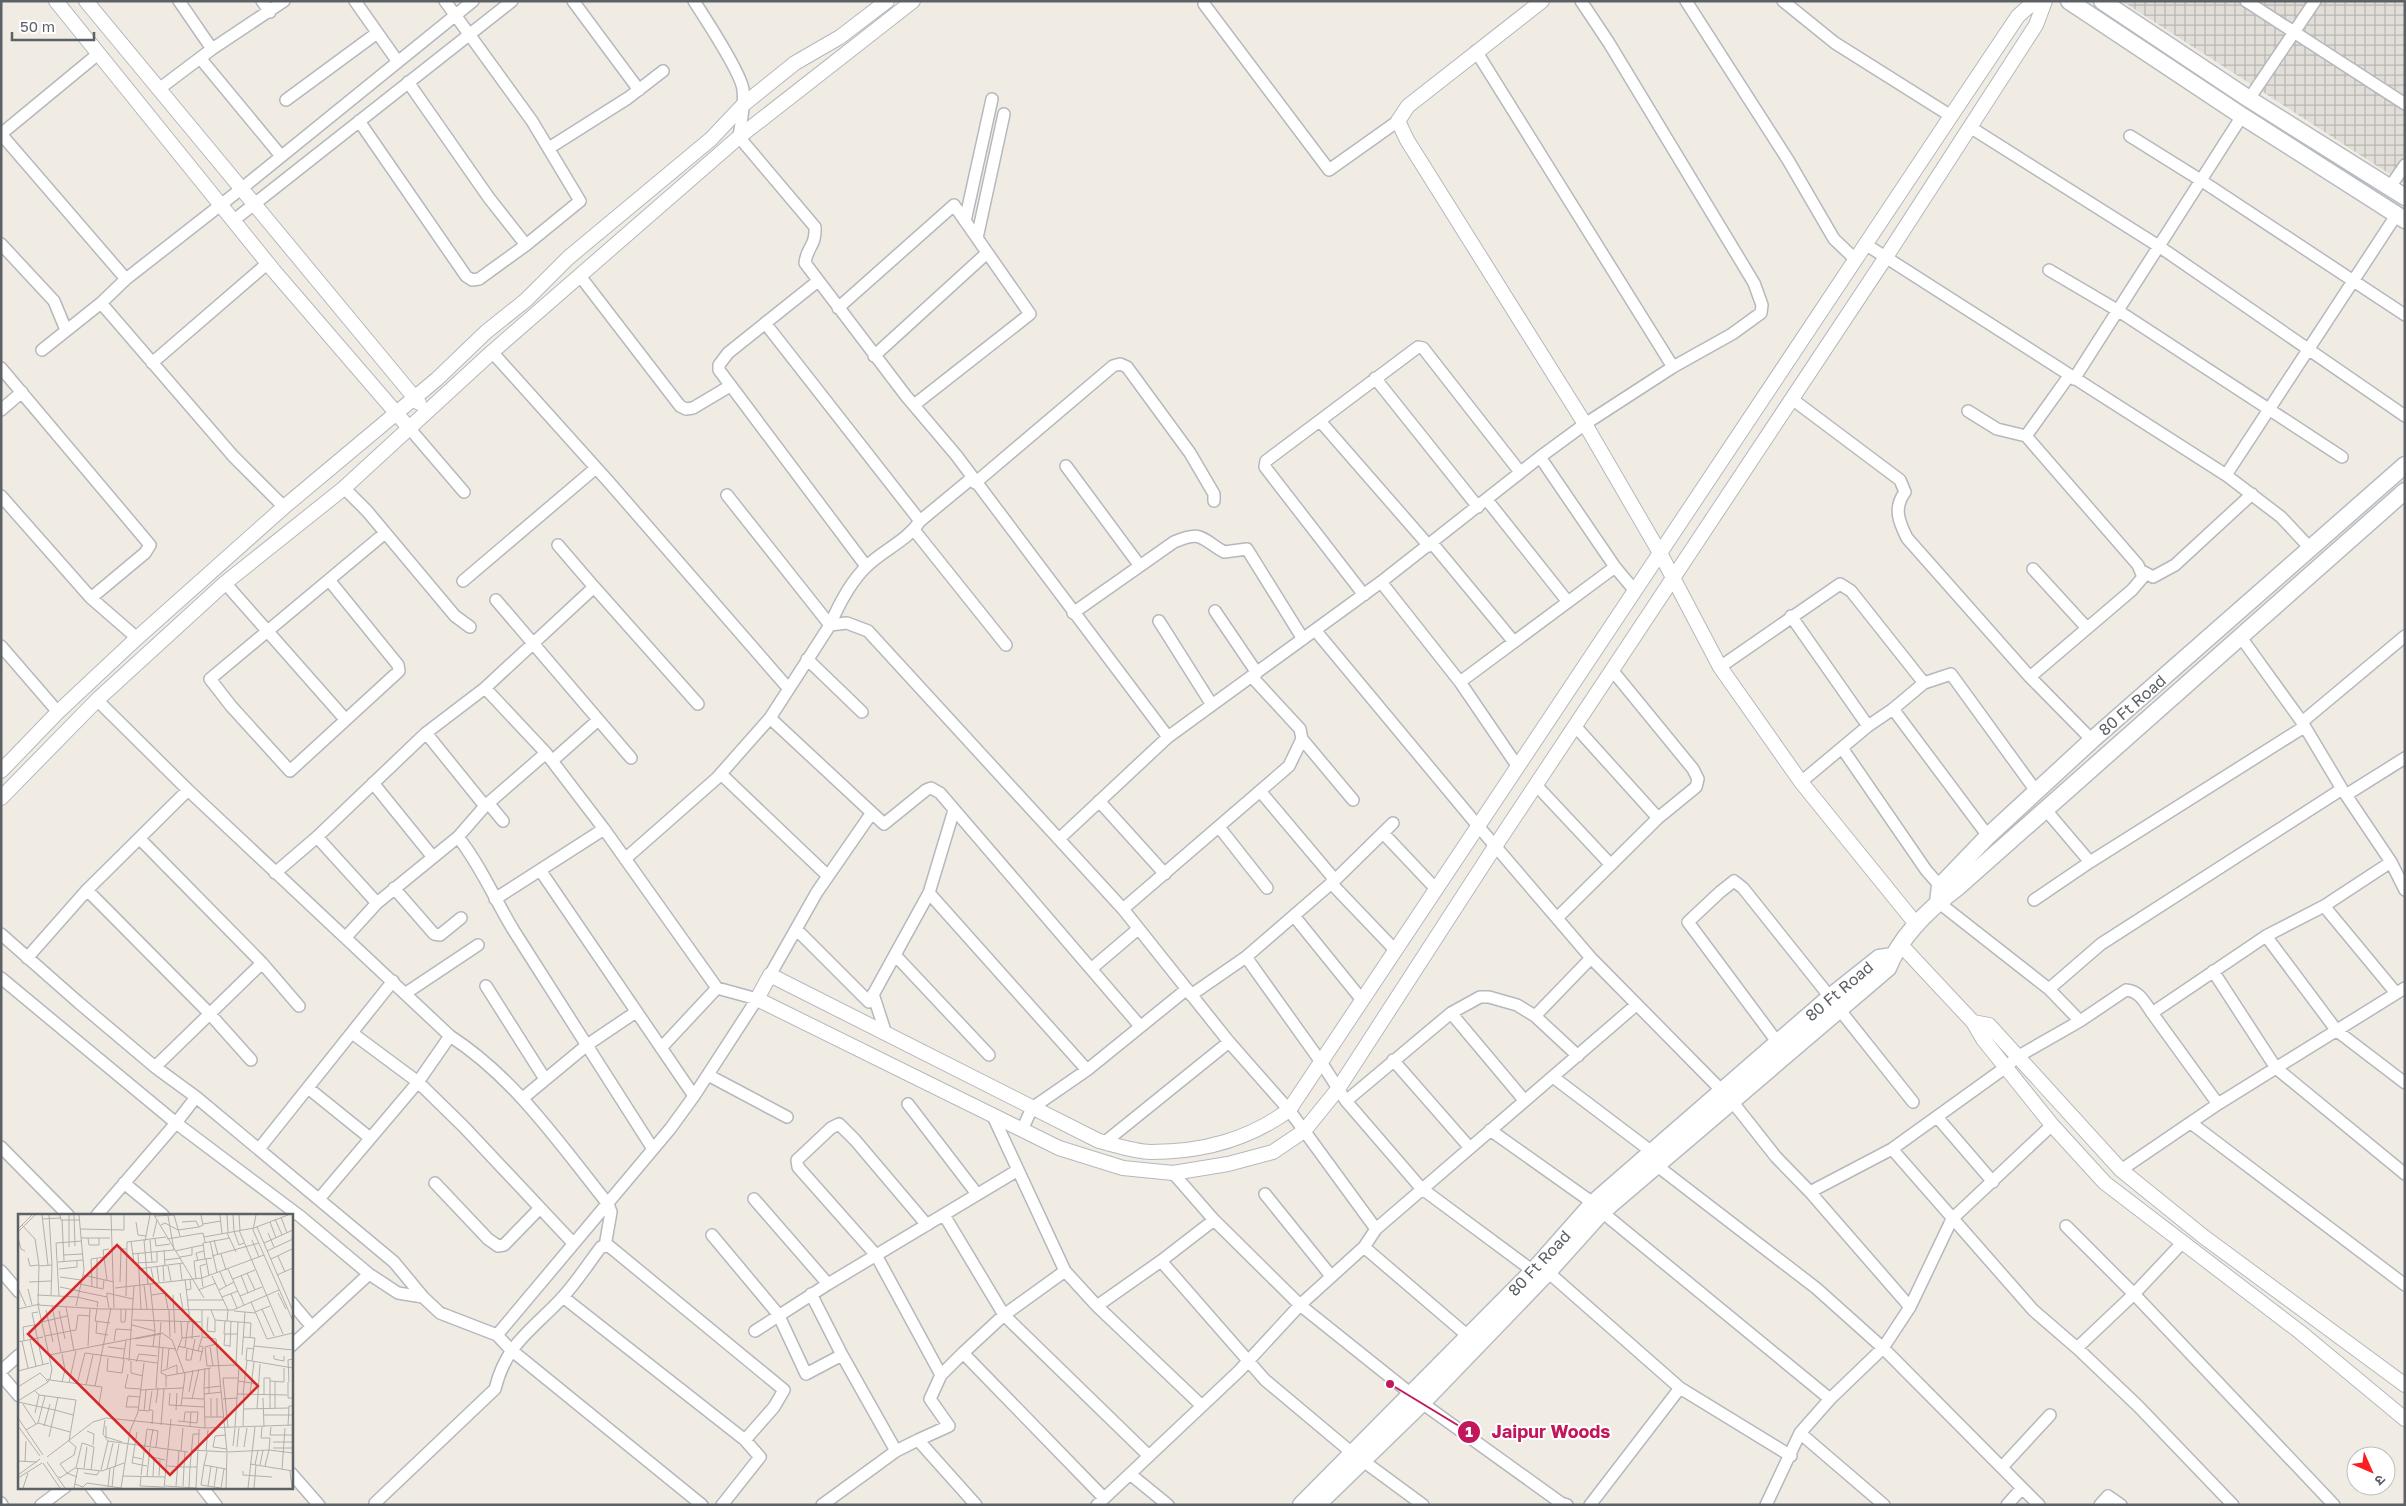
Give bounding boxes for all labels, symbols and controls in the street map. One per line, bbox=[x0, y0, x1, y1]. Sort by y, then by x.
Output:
scale bar bbox=[12, 10, 95, 42]
text: 50 m bbox=[20, 17, 55, 35]
street label: 80 Ft Road bbox=[2094, 670, 2170, 740]
street label: 80 Ft Road bbox=[1801, 957, 1877, 1025]
inset map bbox=[18, 1214, 292, 1488]
street label: 80 Ft Road bbox=[1503, 1226, 1575, 1300]
callout: Jaipur Woods bbox=[1457, 1415, 1621, 1448]
text: Jaipur Woods bbox=[1492, 1420, 1610, 1442]
text: 1 bbox=[1465, 1422, 1473, 1440]
north arrow bbox=[2346, 1446, 2396, 1496]
text: उ bbox=[2371, 1472, 2389, 1490]

